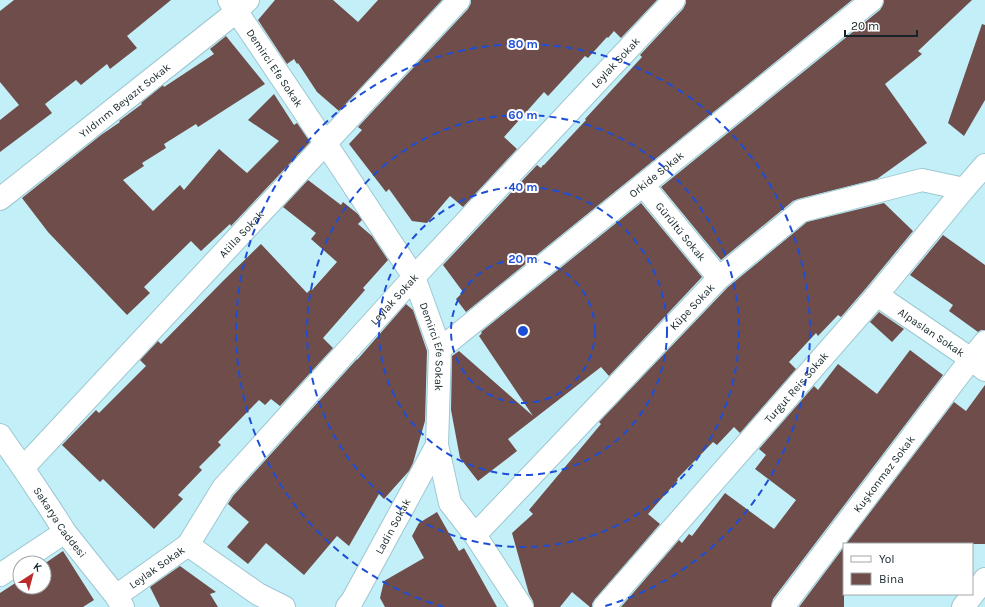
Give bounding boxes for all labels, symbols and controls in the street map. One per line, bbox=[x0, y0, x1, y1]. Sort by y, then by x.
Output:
scale bar bbox=[845, 12, 917, 38]
text: 20 m bbox=[851, 19, 879, 33]
street label: Demirci Efe Sokak bbox=[243, 27, 305, 110]
street label: Leylak Sokak bbox=[589, 35, 643, 91]
text: 80 m bbox=[508, 37, 538, 51]
street label: Yıldırım Beyazıt Sokak bbox=[77, 61, 173, 141]
text: 60 m bbox=[508, 108, 538, 122]
street label: Orkide Sokak bbox=[627, 149, 687, 201]
text: 40 m bbox=[508, 180, 538, 194]
street label: Gürültü Sokak bbox=[653, 200, 708, 264]
street label: Atilla Sokak bbox=[216, 208, 267, 260]
text: 20 m bbox=[508, 252, 538, 266]
street label: Leylak Sokak bbox=[368, 271, 421, 328]
street label: Küpe Sokak bbox=[667, 281, 717, 333]
street label: Demirci Efe Sokak bbox=[417, 301, 446, 391]
street label: Alpaslan Sokak bbox=[896, 305, 967, 360]
centre of rings bbox=[516, 324, 530, 338]
street label: Turgut Reis Sokak bbox=[762, 349, 831, 426]
street label: Kuşkonmaz Sokak bbox=[851, 433, 918, 515]
street label: Sakarya Caddesi bbox=[31, 485, 89, 561]
street label: Ladin Sokak bbox=[373, 496, 414, 557]
street label: Leylak Sokak bbox=[127, 543, 187, 592]
legend bbox=[843, 543, 973, 595]
text: Yol bbox=[879, 552, 895, 566]
north arrow bbox=[12, 555, 52, 595]
text: K bbox=[31, 560, 45, 575]
text: Bina bbox=[879, 572, 904, 586]

